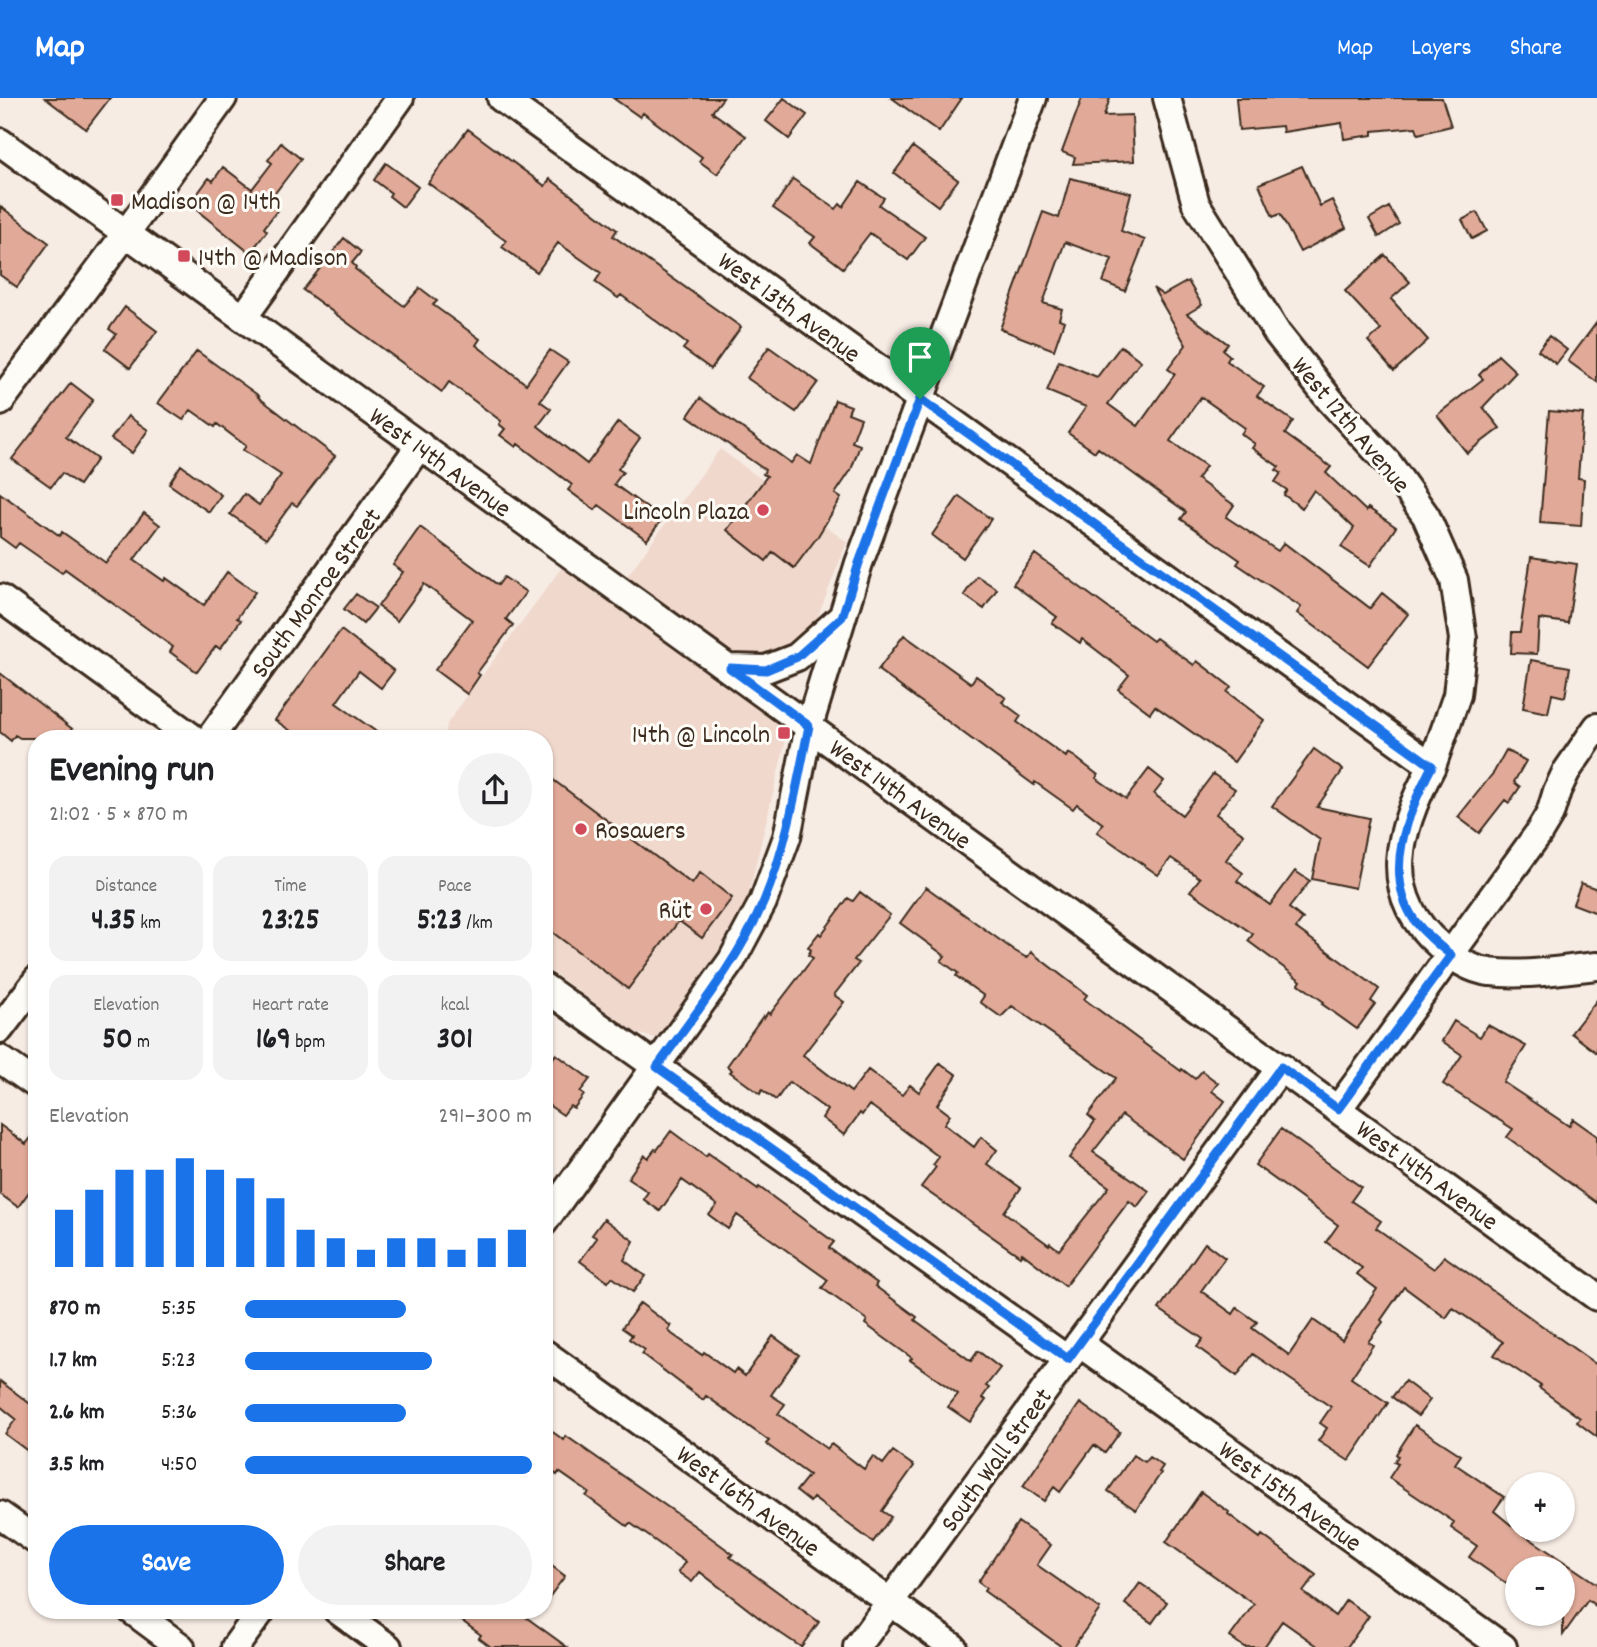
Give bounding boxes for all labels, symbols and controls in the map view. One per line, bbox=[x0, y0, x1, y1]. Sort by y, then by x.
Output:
text: Map bbox=[35, 26, 85, 73]
text: Map bbox=[1337, 32, 1373, 66]
text: Layers bbox=[1411, 32, 1472, 66]
text: Share bbox=[1510, 32, 1562, 66]
place label: Madison @ 14th bbox=[131, 185, 281, 222]
marker: Madison @ 14th bbox=[109, 192, 125, 208]
place label: 14th @ Madison bbox=[198, 241, 348, 278]
street label: West 13th Avenue bbox=[709, 244, 867, 373]
marker: 14th @ Madison bbox=[176, 248, 192, 264]
pin bbox=[890, 327, 950, 399]
icon: arrive bbox=[901, 338, 939, 376]
street label: West 12th Avenue bbox=[1281, 350, 1418, 503]
street label: West 14th Avenue bbox=[360, 400, 518, 528]
place label: Lincoln Plaza bbox=[623, 495, 750, 532]
street label: South Monroe Street bbox=[243, 501, 392, 687]
marker: Lincoln Plaza bbox=[755, 502, 771, 518]
place label: 14th @ Lincoln bbox=[632, 718, 770, 755]
marker: 14th @ Lincoln bbox=[776, 725, 792, 741]
street label: West 14th Avenue bbox=[820, 732, 978, 860]
text: Evening run bbox=[49, 745, 214, 800]
button: share bbox=[458, 753, 532, 827]
text: 21:02 · 5 × 870 m bbox=[49, 799, 188, 832]
place label: Rosauers bbox=[595, 814, 686, 851]
marker: Rosauers bbox=[573, 821, 589, 837]
text: Distance bbox=[95, 874, 157, 901]
text: Time bbox=[274, 874, 307, 901]
text: Pace bbox=[438, 874, 472, 901]
place label: Rüt bbox=[659, 894, 692, 931]
text: 4.35 bbox=[91, 901, 136, 944]
text: 23:25 bbox=[261, 901, 320, 944]
text: 5:23 bbox=[417, 901, 462, 944]
marker: Rüt bbox=[698, 901, 714, 917]
text: km bbox=[136, 911, 161, 938]
text: /km bbox=[462, 911, 493, 938]
text: Elevation bbox=[93, 993, 159, 1020]
text: Heart rate bbox=[252, 993, 329, 1020]
text: kcal bbox=[440, 993, 469, 1020]
text: 50 bbox=[102, 1020, 133, 1063]
text: 169 bbox=[256, 1020, 291, 1063]
text: 301 bbox=[437, 1020, 473, 1063]
text: m bbox=[133, 1030, 150, 1057]
text: bpm bbox=[291, 1030, 325, 1057]
text: Elevation bbox=[49, 1101, 129, 1134]
text: 291–300 m bbox=[439, 1101, 532, 1134]
street label: West 14th Avenue bbox=[1347, 1113, 1505, 1241]
text: 870 m bbox=[49, 1293, 101, 1326]
text: 5:35 bbox=[161, 1293, 196, 1326]
text: 1.7 km bbox=[49, 1345, 97, 1378]
text: 5:23 bbox=[161, 1345, 196, 1378]
street label: South Wall Street bbox=[933, 1381, 1063, 1541]
text: 2.6 km bbox=[49, 1397, 105, 1430]
text: 5:36 bbox=[161, 1397, 197, 1430]
street label: West 15th Avenue bbox=[1210, 1433, 1368, 1563]
street label: West 16th Avenue bbox=[667, 1438, 827, 1568]
text: 3.5 km bbox=[49, 1449, 104, 1482]
text: 4:50 bbox=[161, 1449, 198, 1482]
map controls bbox=[1505, 1472, 1575, 1626]
button: + bbox=[1505, 1472, 1575, 1542]
button: Save bbox=[49, 1525, 284, 1605]
button: Share bbox=[298, 1525, 532, 1605]
button: − bbox=[1505, 1556, 1575, 1626]

